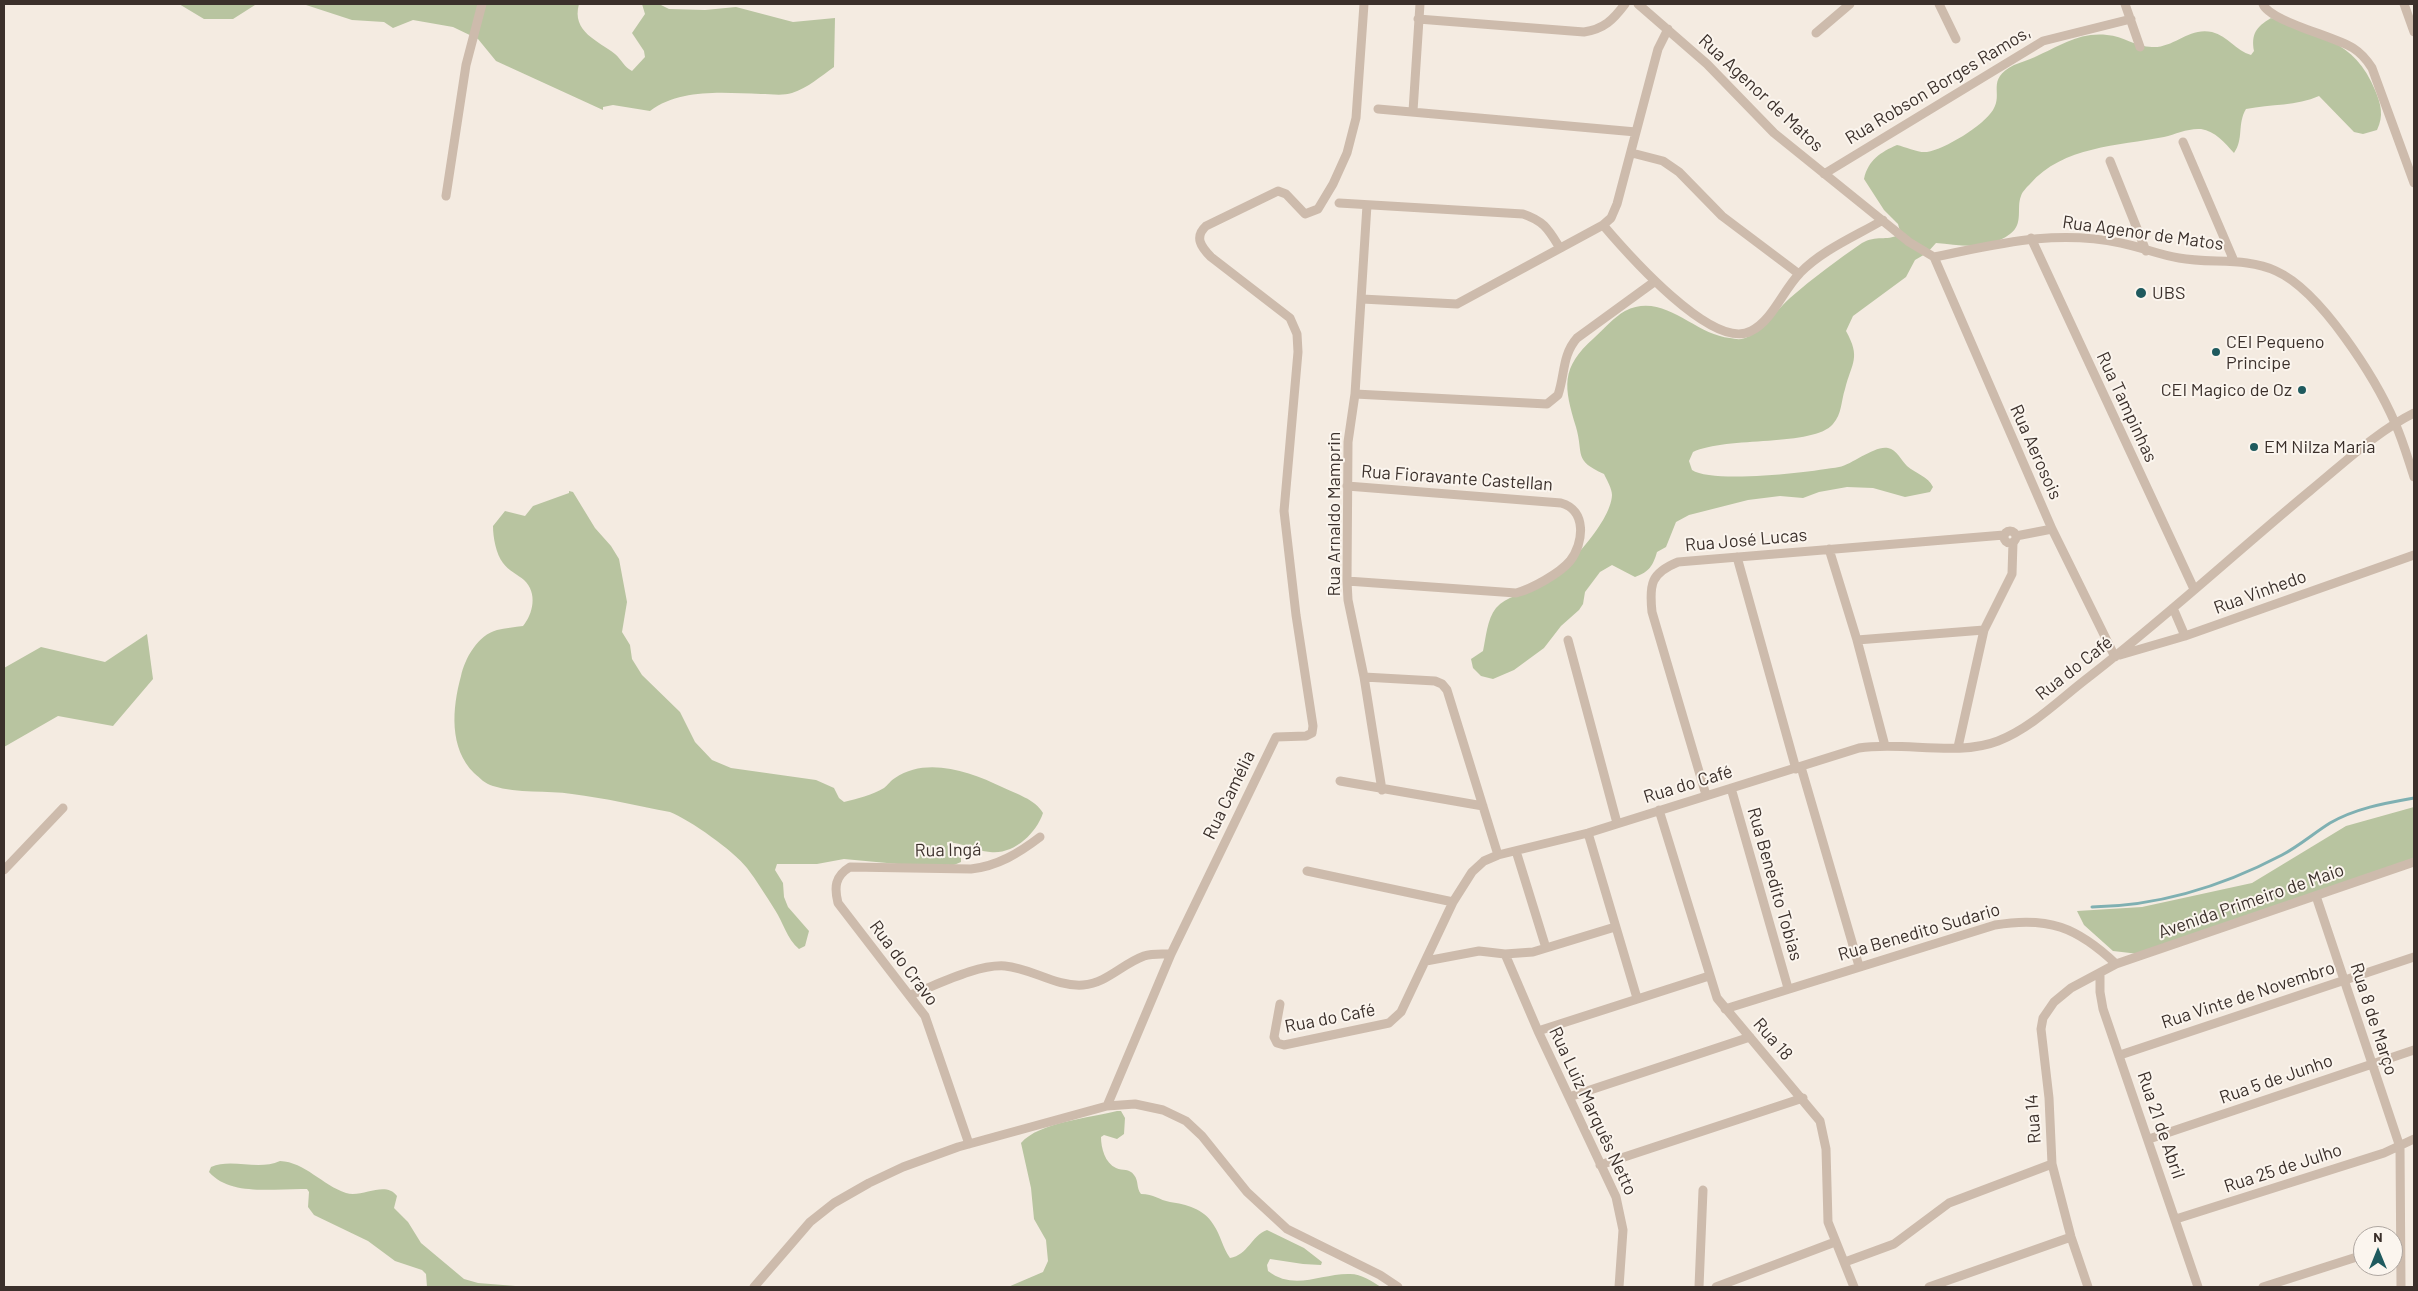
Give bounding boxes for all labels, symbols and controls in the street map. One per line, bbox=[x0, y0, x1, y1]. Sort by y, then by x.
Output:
street label: Rua Robson Borges Ramos, bbox=[1841, 21, 2035, 149]
street label: Rua Agenor de Matos bbox=[1694, 30, 1828, 156]
street label: Rua Agenor de Matos bbox=[2061, 211, 2225, 255]
place label: UBS bbox=[2152, 282, 2185, 304]
marker: UBS bbox=[2134, 286, 2148, 300]
place label: CEI Pequeno Principe bbox=[2226, 331, 2325, 374]
marker: CEI Pequeno Principe bbox=[2210, 346, 2222, 358]
street label: Rua Tampinhas bbox=[2092, 348, 2162, 466]
place label: CEI Magico de Oz bbox=[2161, 379, 2292, 401]
marker: CEI Magico de Oz bbox=[2296, 384, 2308, 396]
street label: Rua Aerosois bbox=[2005, 401, 2067, 503]
street label: Rua Arnaldo Mamprin bbox=[1323, 432, 1345, 596]
place label: EM Nilza Maria bbox=[2264, 436, 2375, 458]
marker: EM Nilza Maria bbox=[2248, 441, 2260, 453]
street label: Rua Fioravante Castellan bbox=[1360, 461, 1554, 495]
street label: Rua José Lucas bbox=[1684, 524, 1808, 556]
street label: Rua Vinhedo bbox=[2211, 565, 2309, 619]
street label: Rua do Café bbox=[2031, 631, 2117, 705]
street label: Rua Camélia bbox=[1198, 747, 1260, 843]
street label: Rua do Café bbox=[1641, 760, 1735, 808]
street label: Rua Benedito Tobias bbox=[1743, 805, 1807, 963]
street label: Rua Ingá bbox=[914, 839, 982, 861]
street label: Avenida Primeiro de Maio bbox=[2155, 859, 2347, 943]
street label: Rua Benedito Sudario bbox=[1835, 898, 2003, 966]
street label: Rua do Cravo bbox=[865, 916, 943, 1010]
street label: Rua Vinte de Novembro bbox=[2158, 957, 2338, 1033]
street label: Rua 8 de Março bbox=[2346, 960, 2402, 1078]
street label: Rua do Café bbox=[1283, 999, 1377, 1037]
street label: Rua 18 bbox=[1749, 1013, 1797, 1065]
street label: Rua Luiz Marquês Netto bbox=[1544, 1023, 1642, 1199]
street label: Rua 5 de Junho bbox=[2216, 1050, 2336, 1108]
street label: Rua 21 de Abril bbox=[2133, 1069, 2189, 1181]
street label: Rua 14 bbox=[2020, 1093, 2046, 1145]
street label: Rua 25 de Julho bbox=[2221, 1139, 2345, 1197]
north arrow bbox=[2353, 1226, 2403, 1276]
text: N bbox=[2373, 1228, 2383, 1245]

